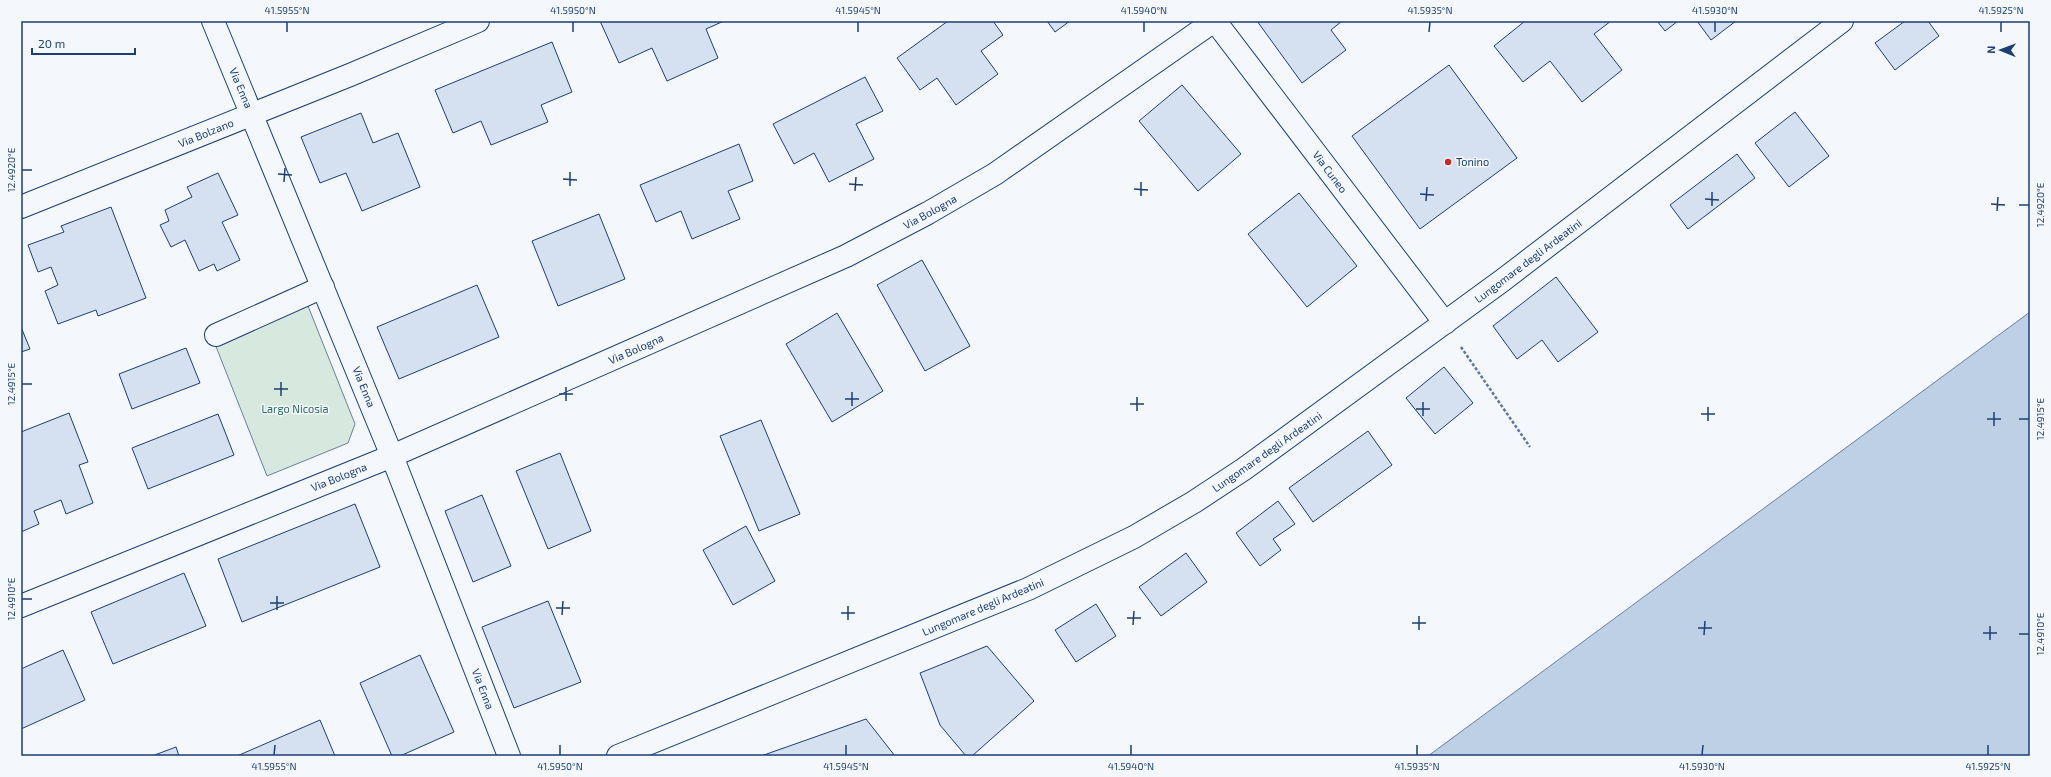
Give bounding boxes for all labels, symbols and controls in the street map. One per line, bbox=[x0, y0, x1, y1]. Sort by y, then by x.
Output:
text: 41.5955°N bbox=[265, 4, 309, 16]
text: 41.5950°N bbox=[550, 4, 596, 16]
text: 41.5945°N bbox=[835, 4, 881, 16]
text: 41.5940°N bbox=[1121, 4, 1167, 16]
text: 41.5935°N bbox=[1407, 4, 1453, 16]
text: 41.5930°N bbox=[1692, 4, 1738, 16]
text: 41.5925°N bbox=[1978, 4, 2024, 16]
scale bar bbox=[32, 30, 135, 56]
north arrow bbox=[1981, 30, 2021, 70]
text: 20 m bbox=[38, 36, 65, 50]
text: N bbox=[1984, 46, 1997, 54]
street label: Via Enna bbox=[227, 66, 256, 110]
street label: Via Bolzano bbox=[176, 116, 235, 150]
text: 12.4920°E bbox=[5, 147, 17, 192]
street label: Via Cuneo bbox=[1310, 148, 1350, 195]
place label: Tonino bbox=[1456, 155, 1489, 168]
marker: Tonino bbox=[1443, 157, 1453, 167]
text: 12.4920°E bbox=[2034, 182, 2046, 227]
street label: Via Bologna bbox=[901, 192, 959, 232]
street label: Lungomare degli Ardeatini bbox=[1472, 216, 1584, 305]
street label: Via Bologna bbox=[606, 331, 665, 366]
text: 12.4915°E bbox=[5, 362, 17, 405]
street label: Via Enna bbox=[350, 364, 379, 409]
text: 12.4915°E bbox=[2034, 397, 2046, 440]
park label: Largo Nicosia bbox=[261, 402, 329, 415]
street label: Lungomare degli Ardeatini bbox=[1209, 409, 1324, 494]
street label: Via Bologna bbox=[309, 459, 369, 494]
street label: Lungomare degli Ardeatini bbox=[920, 575, 1046, 638]
text: 12.4910°E bbox=[5, 577, 17, 620]
text: 12.4910°E bbox=[2034, 612, 2046, 655]
street label: Via Enna bbox=[470, 666, 497, 711]
text: 41.5955°N bbox=[252, 760, 296, 772]
text: 41.5950°N bbox=[537, 760, 583, 772]
text: 41.5945°N bbox=[823, 760, 869, 772]
text: 41.5940°N bbox=[1108, 760, 1154, 772]
text: 41.5935°N bbox=[1394, 760, 1440, 772]
text: 41.5930°N bbox=[1679, 760, 1725, 772]
text: 41.5925°N bbox=[1965, 760, 2011, 772]

